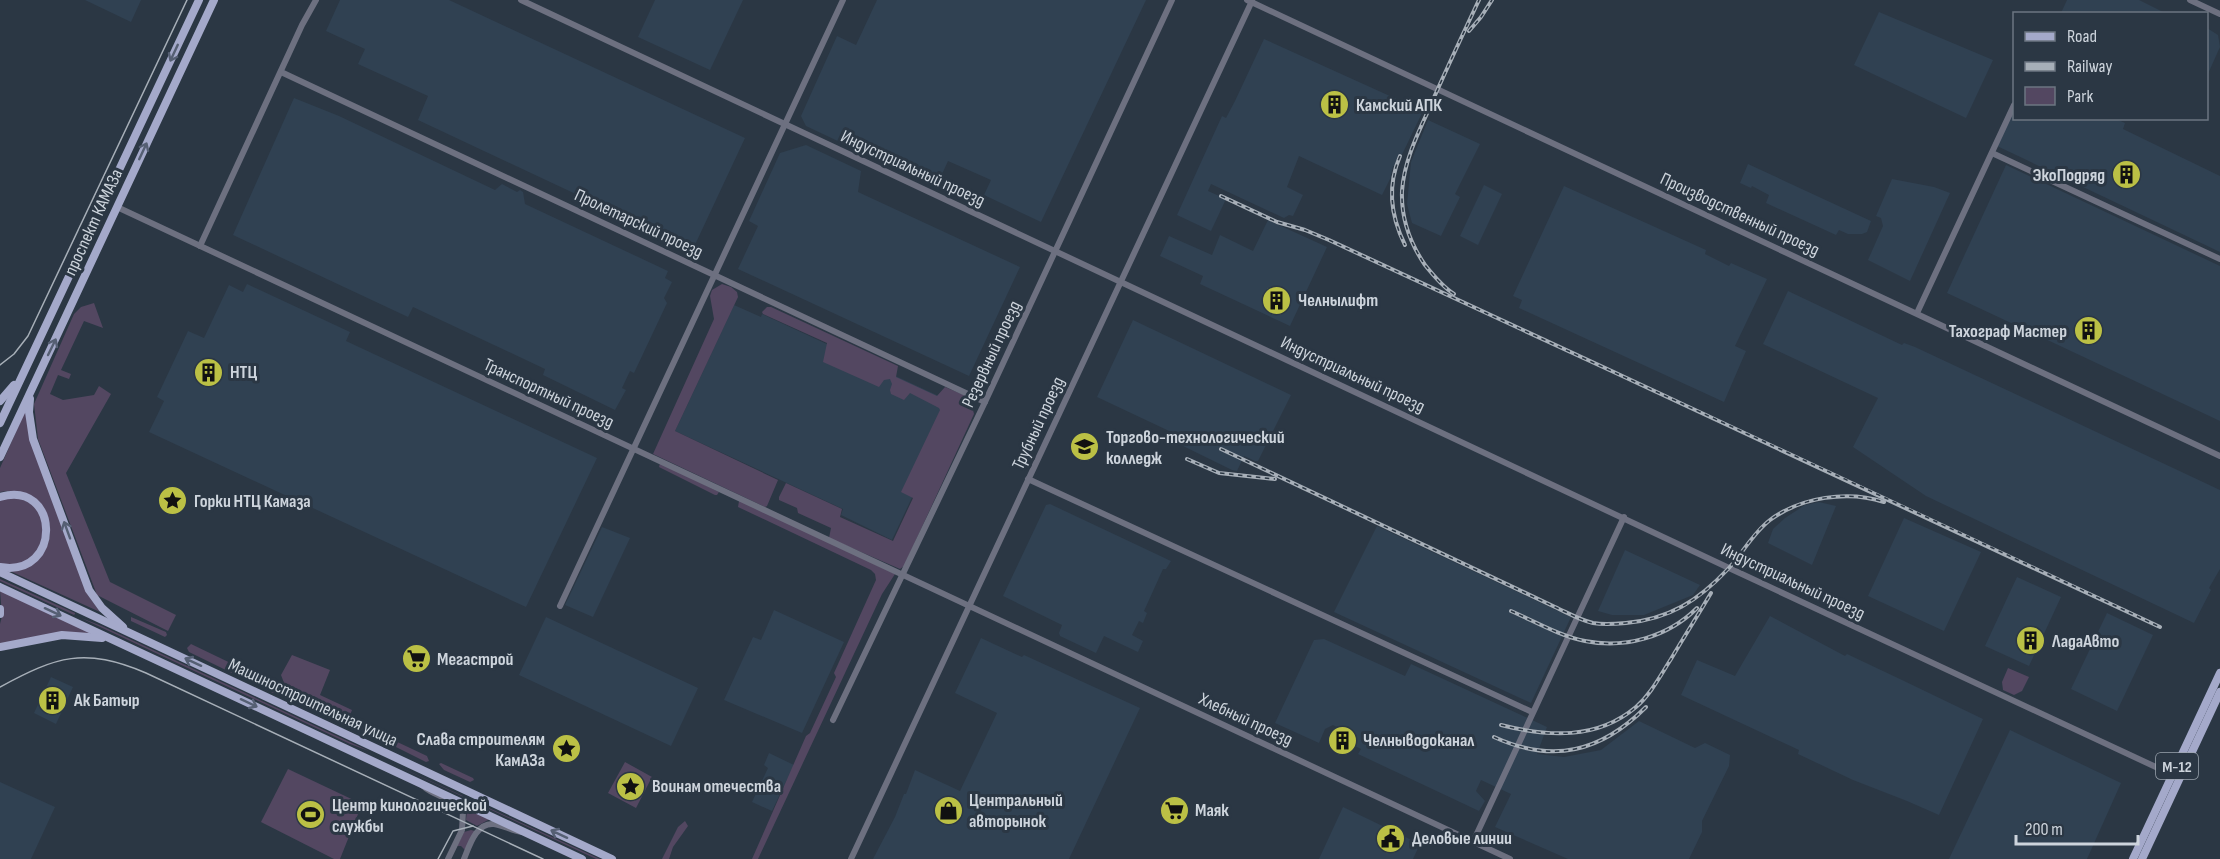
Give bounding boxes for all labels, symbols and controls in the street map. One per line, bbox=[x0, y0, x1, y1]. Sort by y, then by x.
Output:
legend bbox=[2013, 12, 2208, 120]
text: Road bbox=[2067, 26, 2097, 47]
one-way arrow bbox=[168, 43, 180, 61]
text: Railway bbox=[2067, 56, 2112, 77]
text: Park bbox=[2067, 86, 2093, 107]
building icon: Камский АПК bbox=[1319, 89, 1351, 121]
place label: Камский АПК bbox=[1356, 95, 1442, 116]
street label: Индустриальный проезд bbox=[837, 126, 988, 211]
one-way arrow bbox=[137, 143, 149, 161]
building icon: ЭкоПодряд bbox=[2110, 159, 2142, 191]
place label: ЭкоПодряд bbox=[2033, 165, 2105, 186]
street label: проспект КАМАЗа bbox=[60, 166, 127, 279]
street label: Производственный проезд bbox=[1657, 168, 1823, 261]
street label: Пролетарский проезд bbox=[571, 184, 706, 262]
building icon: Челнылифт bbox=[1261, 284, 1293, 316]
place label: Челнылифт bbox=[1298, 290, 1378, 311]
street label: Резервный проезд bbox=[958, 297, 1025, 411]
building icon: Тахограф Мастер bbox=[2072, 315, 2104, 347]
place label: Тахограф Мастер bbox=[1949, 321, 2067, 342]
street label: Индустриальный проезд bbox=[1277, 332, 1428, 417]
one-way arrow bbox=[46, 339, 58, 356]
street label: Транспортный проезд bbox=[480, 354, 617, 433]
building icon: НТЦ bbox=[193, 356, 225, 388]
place label: НТЦ bbox=[230, 362, 257, 383]
street label: Трубный проезд bbox=[1008, 374, 1069, 473]
place label: Торгово-технологический колледж bbox=[1106, 427, 1285, 469]
school or university icon: Торгово-технологический колледж bbox=[1069, 431, 1101, 463]
place icon: Горки НТЦ Камаза bbox=[157, 485, 189, 517]
place label: Горки НТЦ Камаза bbox=[194, 491, 311, 512]
one-way arrow bbox=[61, 522, 72, 540]
street label: Индустриальный проезд bbox=[1717, 539, 1868, 624]
one-way arrow bbox=[44, 607, 62, 618]
building icon: ЛадаАвто bbox=[2015, 625, 2047, 657]
place label: ЛадаАвто bbox=[2051, 631, 2120, 652]
supermarket icon: Мегастрой bbox=[400, 643, 432, 675]
place label: Мегастрой bbox=[437, 649, 514, 670]
street label: Машиностроительная улица bbox=[225, 654, 401, 751]
one-way arrow bbox=[184, 655, 202, 667]
building icon: Ак Батыр bbox=[37, 684, 69, 716]
street label: Хлебный проезд bbox=[1195, 688, 1296, 750]
place label: Ак Батыр bbox=[73, 690, 140, 711]
one-way arrow bbox=[239, 698, 257, 710]
building icon: Челныводоканал bbox=[1326, 724, 1358, 756]
place label: Слава строителям КамАЗа bbox=[417, 729, 545, 771]
place label: Челныводоканал bbox=[1363, 730, 1475, 751]
place icon: Слава строителям КамАЗа bbox=[550, 733, 582, 765]
road number: М-12 bbox=[2156, 753, 2198, 779]
place icon: Воинам отечества bbox=[615, 770, 647, 802]
place label: Воинам отечества bbox=[652, 776, 781, 797]
place label: Центральный авторынок bbox=[969, 790, 1063, 832]
shop icon: Центральный авторынок bbox=[932, 794, 964, 826]
supermarket icon: Маяк bbox=[1158, 794, 1190, 826]
place label: Центр кинологической службы bbox=[332, 795, 487, 837]
sports icon: Центр кинологической службы bbox=[295, 799, 327, 831]
place label: Маяк bbox=[1195, 800, 1229, 821]
scale bar bbox=[2016, 808, 2138, 846]
text: 200 m bbox=[2025, 819, 2063, 840]
public building icon: Деловые линии bbox=[1375, 822, 1407, 854]
one-way arrow bbox=[551, 828, 569, 840]
place label: Деловые линии bbox=[1412, 828, 1512, 849]

